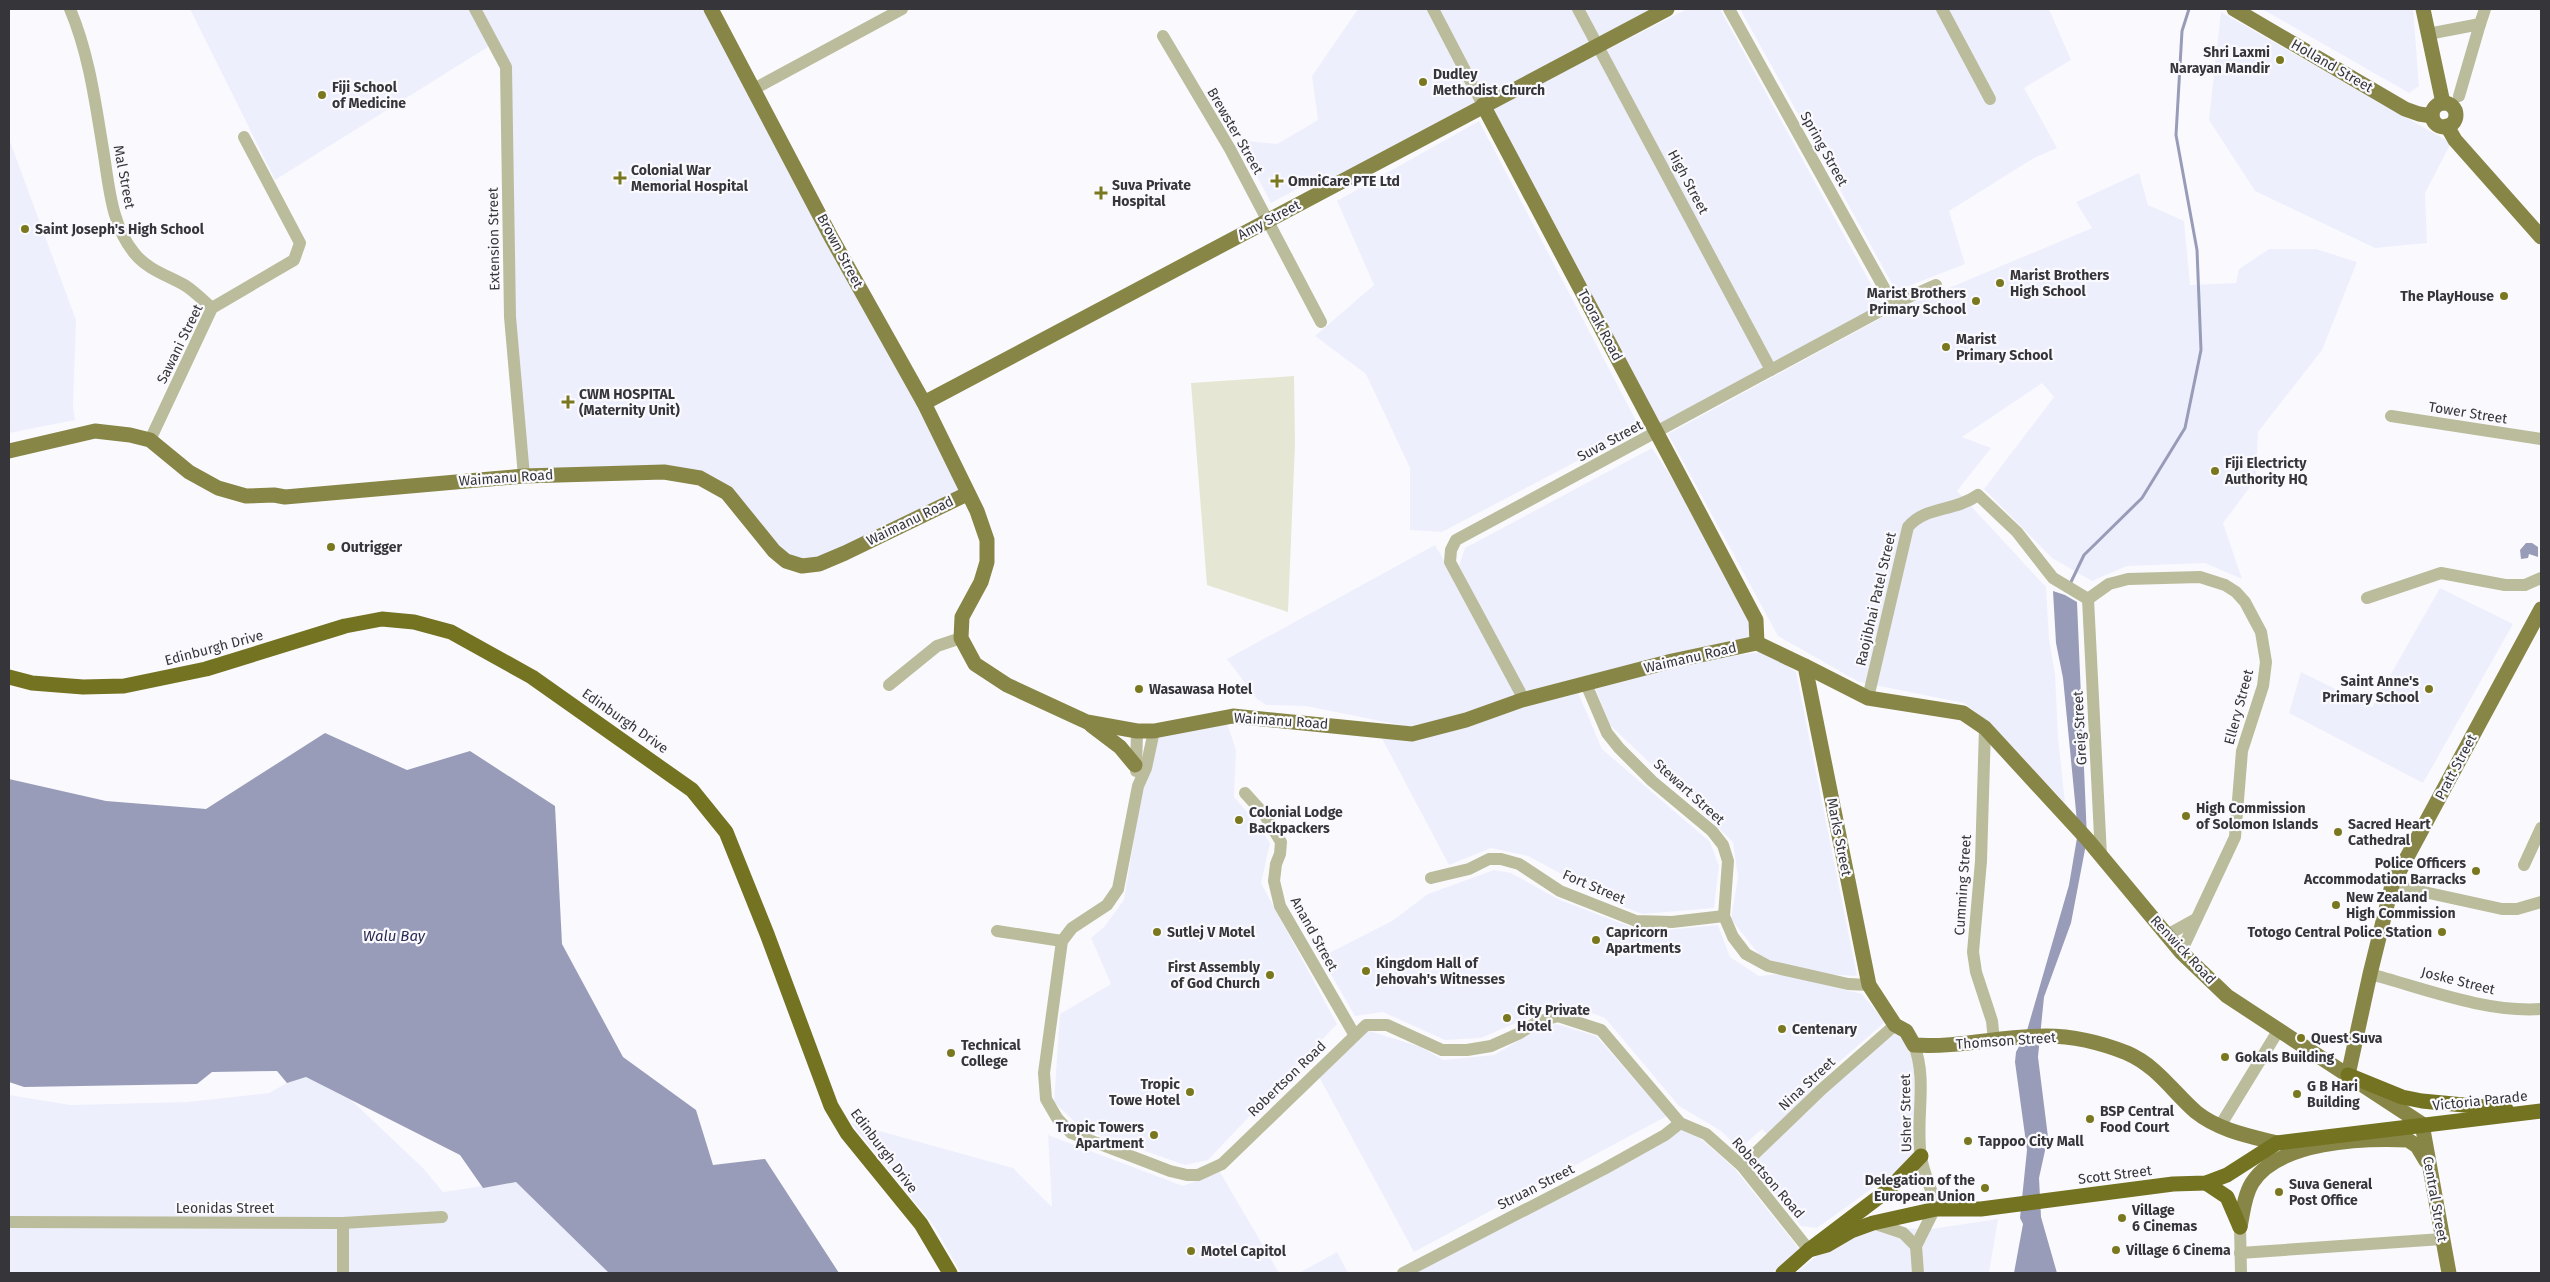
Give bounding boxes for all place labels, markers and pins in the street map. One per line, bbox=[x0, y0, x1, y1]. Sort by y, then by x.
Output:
place label: Shri Laxmi Narayan Mandir bbox=[2170, 44, 2270, 77]
marker: Shri Laxmi Narayan Mandir bbox=[2274, 54, 2286, 66]
place label: Dudley Methodist Church bbox=[1433, 66, 1545, 99]
marker: Dudley Methodist Church bbox=[1417, 76, 1429, 88]
place label: Fiji School of Medicine bbox=[332, 79, 406, 112]
marker: Fiji School of Medicine bbox=[316, 89, 328, 101]
place label: Colonial War Memorial Hospital bbox=[631, 162, 749, 195]
marker: Colonial War Memorial Hospital bbox=[613, 171, 627, 185]
place label: OmniCare PTE Ltd bbox=[1288, 173, 1400, 190]
marker: OmniCare PTE Ltd bbox=[1270, 174, 1284, 188]
place label: Suva Private Hospital bbox=[1112, 177, 1191, 210]
marker: Suva Private Hospital bbox=[1094, 186, 1108, 200]
place label: Saint Joseph's High School bbox=[35, 221, 205, 238]
marker: Saint Joseph's High School bbox=[19, 223, 31, 235]
place label: Marist Brothers High School bbox=[2010, 267, 2109, 300]
marker: Marist Brothers High School bbox=[1994, 277, 2006, 289]
place label: Marist Brothers Primary School bbox=[1867, 285, 1967, 318]
place label: The PlayHouse bbox=[2400, 288, 2494, 305]
marker: The PlayHouse bbox=[2498, 290, 2510, 302]
marker: Marist Brothers Primary School bbox=[1970, 295, 1982, 307]
place label: Marist Primary School bbox=[1956, 331, 2054, 364]
marker: Marist Primary School bbox=[1940, 341, 1952, 353]
place label: CWM HOSPITAL (Maternity Unit) bbox=[579, 386, 680, 419]
marker: CWM HOSPITAL (Maternity Unit) bbox=[561, 395, 575, 409]
place label: Fiji Electricty Authority HQ bbox=[2224, 455, 2308, 488]
marker: Fiji Electricty Authority HQ bbox=[2209, 465, 2221, 477]
place label: Outrigger bbox=[341, 539, 402, 556]
marker: Outrigger bbox=[325, 541, 337, 553]
place label: Saint Anne's Primary School bbox=[2322, 673, 2420, 706]
place label: Wasawasa Hotel bbox=[1149, 681, 1253, 698]
marker: Wasawasa Hotel bbox=[1133, 683, 1145, 695]
marker: Saint Anne's Primary School bbox=[2423, 683, 2435, 695]
place label: High Commission of Solomon Islands bbox=[2196, 800, 2318, 833]
place label: Colonial Lodge Backpackers bbox=[1249, 804, 1343, 837]
marker: High Commission of Solomon Islands bbox=[2180, 810, 2192, 822]
marker: Colonial Lodge Backpackers bbox=[1233, 814, 1245, 826]
place label: Sacred Heart Cathedral bbox=[2348, 816, 2431, 849]
marker: Sacred Heart Cathedral bbox=[2332, 826, 2344, 838]
place label: Police Officers Accommodation Barracks bbox=[2303, 855, 2466, 888]
marker: Police Officers Accommodation Barracks bbox=[2470, 865, 2482, 877]
place label: New Zealand High Commission bbox=[2346, 889, 2456, 922]
marker: New Zealand High Commission bbox=[2330, 899, 2342, 911]
place label: Sutlej V Motel bbox=[1167, 924, 1256, 941]
place label: Capricorn Apartments bbox=[1605, 924, 1681, 957]
place label: Totogo Central Police Station bbox=[2247, 924, 2432, 941]
marker: Sutlej V Motel bbox=[1151, 926, 1163, 938]
marker: Totogo Central Police Station bbox=[2436, 926, 2448, 938]
marker: Capricorn Apartments bbox=[1590, 934, 1602, 946]
place label: Kingdom Hall of Jehovah's Witnesses bbox=[1375, 955, 1505, 988]
place label: First Assembly of God Church bbox=[1168, 959, 1261, 992]
marker: Kingdom Hall of Jehovah's Witnesses bbox=[1360, 965, 1372, 977]
marker: First Assembly of God Church bbox=[1264, 969, 1276, 981]
place label: City Private Hotel bbox=[1517, 1002, 1590, 1035]
marker: City Private Hotel bbox=[1501, 1012, 1513, 1024]
place label: Centenary bbox=[1792, 1021, 1858, 1038]
marker: Centenary bbox=[1776, 1023, 1788, 1035]
place label: Quest Suva bbox=[2311, 1030, 2383, 1047]
marker: Quest Suva bbox=[2295, 1032, 2307, 1044]
place label: Technical College bbox=[961, 1037, 1021, 1070]
marker: Technical College bbox=[945, 1047, 957, 1059]
place label: Gokals Building bbox=[2235, 1049, 2335, 1066]
marker: Gokals Building bbox=[2219, 1051, 2231, 1063]
place label: Tropic Towe Hotel bbox=[1109, 1076, 1181, 1109]
place label: G B Hari Building bbox=[2307, 1078, 2360, 1111]
marker: Tropic Towe Hotel bbox=[1184, 1086, 1196, 1098]
marker: G B Hari Building bbox=[2291, 1088, 2303, 1100]
place label: BSP Central Food Court bbox=[2100, 1103, 2175, 1136]
marker: BSP Central Food Court bbox=[2084, 1113, 2096, 1125]
place label: Tropic Towers Apartment bbox=[1056, 1119, 1145, 1152]
marker: Tropic Towers Apartment bbox=[1148, 1129, 1160, 1141]
place label: Tappoo City Mall bbox=[1978, 1133, 2085, 1150]
marker: Tappoo City Mall bbox=[1962, 1135, 1974, 1147]
place label: Delegation of the European Union bbox=[1865, 1172, 1975, 1205]
place label: Suva General Post Office bbox=[2289, 1176, 2373, 1209]
marker: Delegation of the European Union bbox=[1979, 1182, 1991, 1194]
marker: Suva General Post Office bbox=[2273, 1186, 2285, 1198]
place label: Village 6 Cinemas bbox=[2131, 1202, 2197, 1235]
marker: Village 6 Cinemas bbox=[2116, 1212, 2128, 1224]
place label: Village 6 Cinema bbox=[2125, 1242, 2231, 1259]
place label: Motel Capitol bbox=[1201, 1243, 1287, 1260]
marker: Village 6 Cinema bbox=[2110, 1244, 2122, 1256]
marker: Motel Capitol bbox=[1185, 1245, 1197, 1257]

